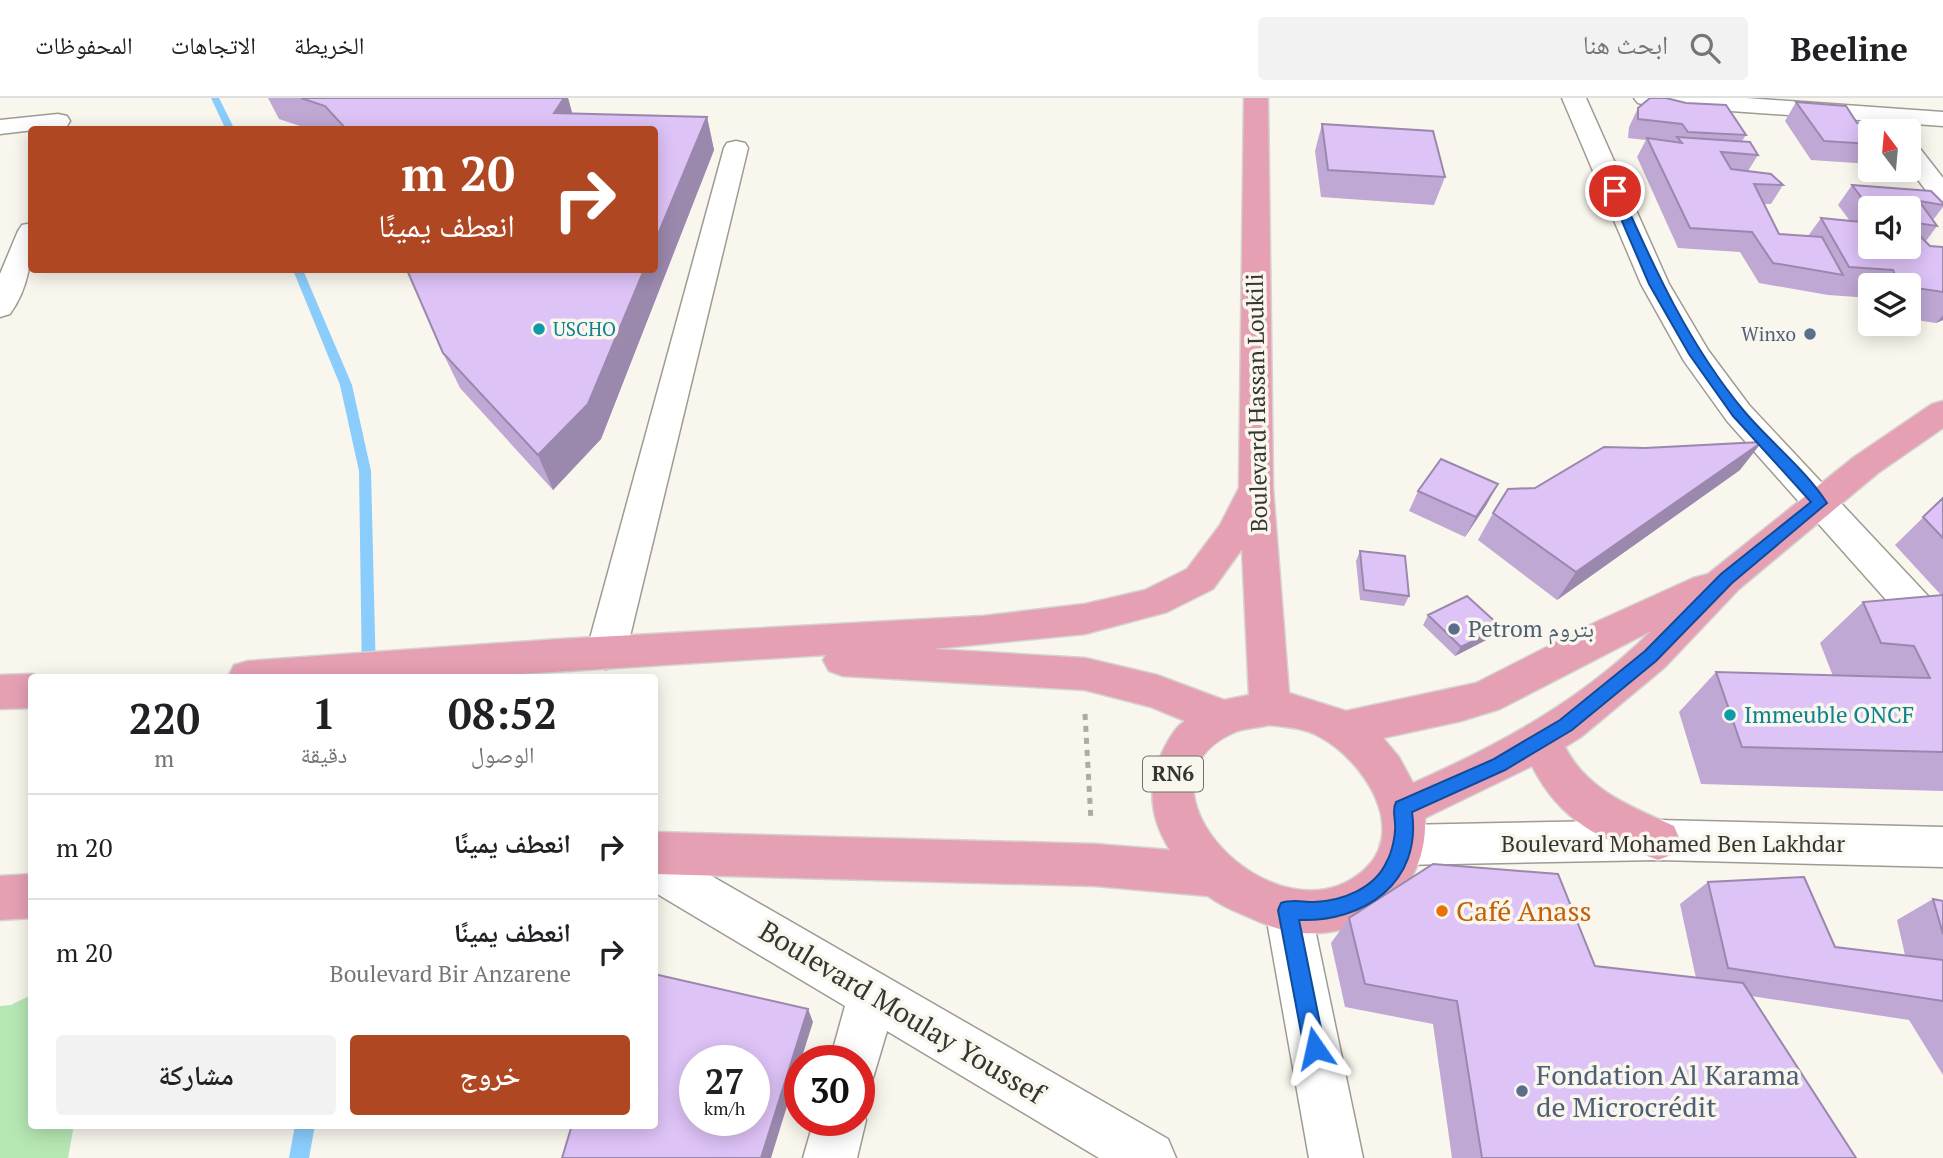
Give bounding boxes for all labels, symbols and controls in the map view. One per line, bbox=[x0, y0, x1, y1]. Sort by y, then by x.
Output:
search box bbox=[1258, 17, 1748, 80]
text: ابحث هنا bbox=[1583, 27, 1668, 61]
text: Beeline bbox=[1790, 27, 1908, 70]
text: المحفوظات bbox=[35, 29, 133, 61]
text: الاتجاهات bbox=[171, 29, 256, 61]
text: الخريطة bbox=[294, 29, 365, 61]
icon: search bbox=[1686, 29, 1724, 67]
north arrow bbox=[1858, 119, 1922, 182]
map controls bbox=[1858, 119, 1921, 336]
text: 20 m bbox=[401, 140, 515, 205]
icon: right bbox=[539, 154, 630, 245]
pin bbox=[1585, 161, 1645, 221]
icon: arrive bbox=[1596, 172, 1634, 210]
button: sound bbox=[1858, 196, 1921, 259]
text: انعطف يمينًا bbox=[378, 204, 515, 246]
street label: Boulevard Hassan Loukili bbox=[1239, 273, 1274, 533]
button: layers bbox=[1858, 273, 1921, 336]
place label: USCHO bbox=[553, 316, 616, 341]
marker: USCHO bbox=[531, 321, 547, 337]
place label: Winxo bbox=[1741, 321, 1796, 346]
marker: Winxo bbox=[1802, 326, 1818, 342]
place label: Petrom بتروم bbox=[1468, 613, 1594, 645]
marker: Petrom بتروم bbox=[1446, 621, 1462, 637]
text: 1 bbox=[312, 685, 336, 741]
text: 08:52 bbox=[448, 685, 557, 741]
text: 220 bbox=[129, 690, 200, 746]
place label: Immeuble ONCF bbox=[1744, 699, 1914, 730]
marker: Immeuble ONCF bbox=[1722, 707, 1738, 723]
text: دقيقة bbox=[301, 739, 347, 770]
text: الوصول bbox=[471, 739, 534, 770]
text: m bbox=[154, 743, 174, 774]
road number: RN6 bbox=[1143, 756, 1203, 792]
text: انعطف يمينًا bbox=[454, 826, 571, 860]
icon: right bbox=[592, 828, 630, 866]
street label: Boulevard Mohamed Ben Lakhdar bbox=[1501, 828, 1845, 859]
text: 20 m bbox=[56, 830, 113, 864]
place label: Café Anass bbox=[1456, 892, 1592, 929]
marker: Café Anass bbox=[1434, 903, 1450, 919]
street label: Boulevard Moulay Youssef bbox=[753, 912, 1054, 1113]
text: انعطف يمينًا bbox=[454, 915, 571, 949]
icon: right bbox=[592, 933, 630, 971]
text: 20 m bbox=[56, 935, 113, 969]
text: Boulevard Bir Anzarene bbox=[329, 958, 571, 989]
position arrow bbox=[1278, 1011, 1352, 1085]
button: مشاركة bbox=[56, 1035, 336, 1115]
button: خروج bbox=[350, 1035, 630, 1115]
speed limit sign: 30 bbox=[784, 1045, 875, 1136]
place label: Fondation Al Karama de Microcrédit bbox=[1536, 1056, 1800, 1125]
text: 27 bbox=[705, 1058, 744, 1104]
marker: Fondation Al Karama de Microcrédit bbox=[1514, 1083, 1530, 1099]
text: km/h bbox=[704, 1096, 745, 1120]

